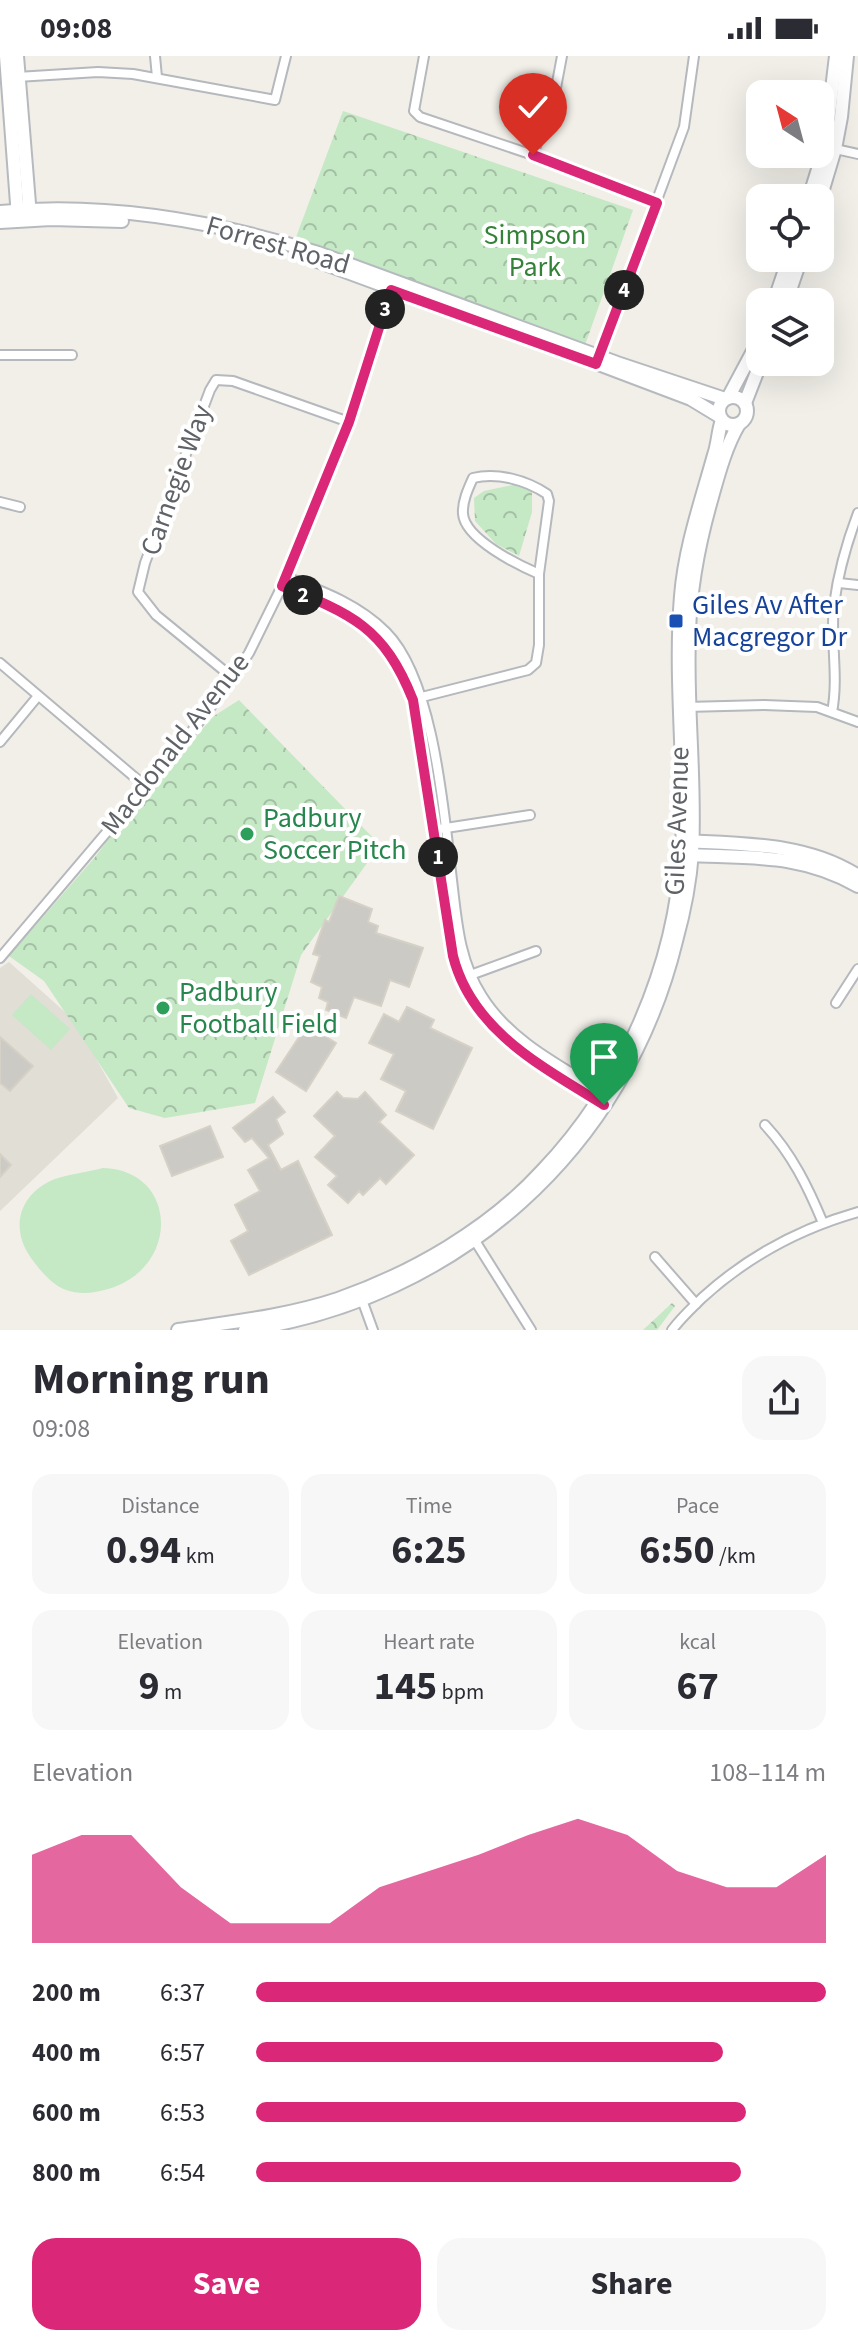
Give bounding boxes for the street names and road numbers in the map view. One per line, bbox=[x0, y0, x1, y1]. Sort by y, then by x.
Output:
street label: Forrest Road bbox=[201, 205, 355, 285]
street label: Carnegie Way bbox=[130, 399, 222, 561]
street label: Macdonald Avenue bbox=[91, 644, 259, 844]
street label: Giles Avenue bbox=[654, 746, 700, 896]

